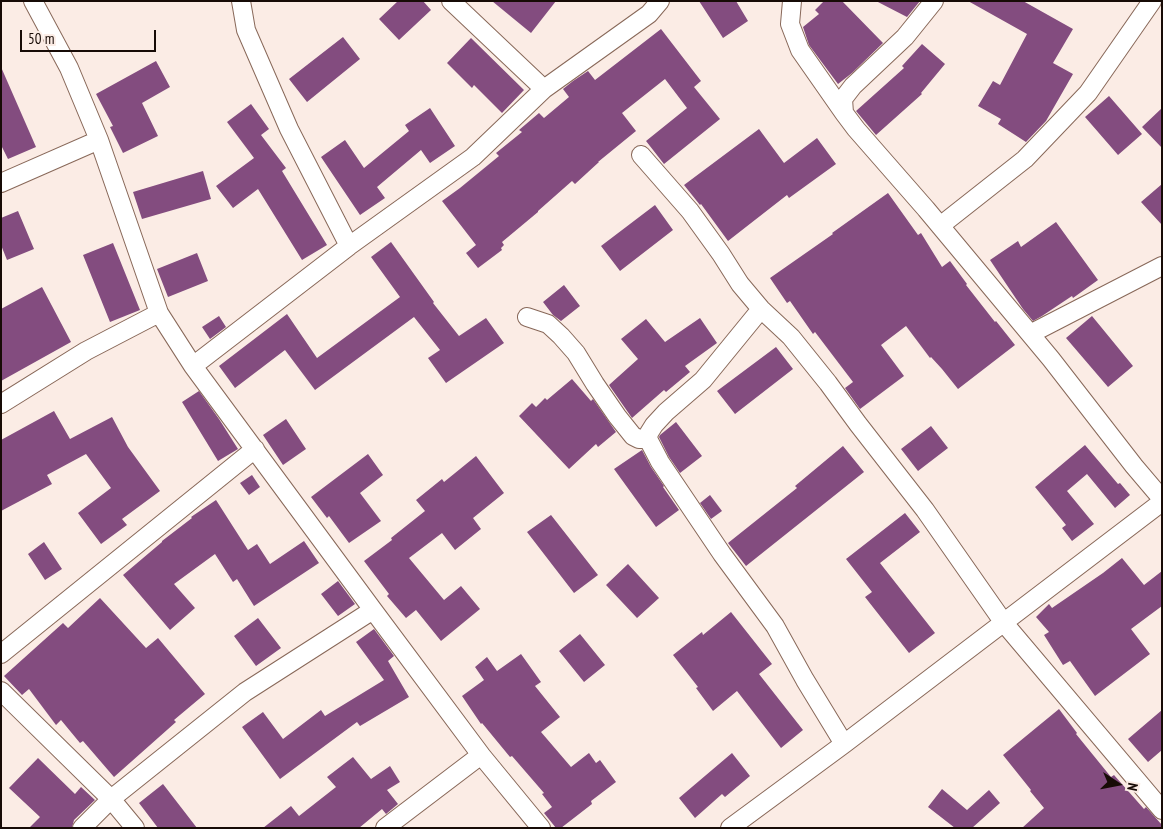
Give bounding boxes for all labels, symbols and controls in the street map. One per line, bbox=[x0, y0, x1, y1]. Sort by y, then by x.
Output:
scale bar bbox=[22, 20, 159, 52]
text: 50 m bbox=[28, 29, 54, 48]
north arrow bbox=[1093, 759, 1143, 809]
text: N bbox=[1123, 781, 1142, 792]

